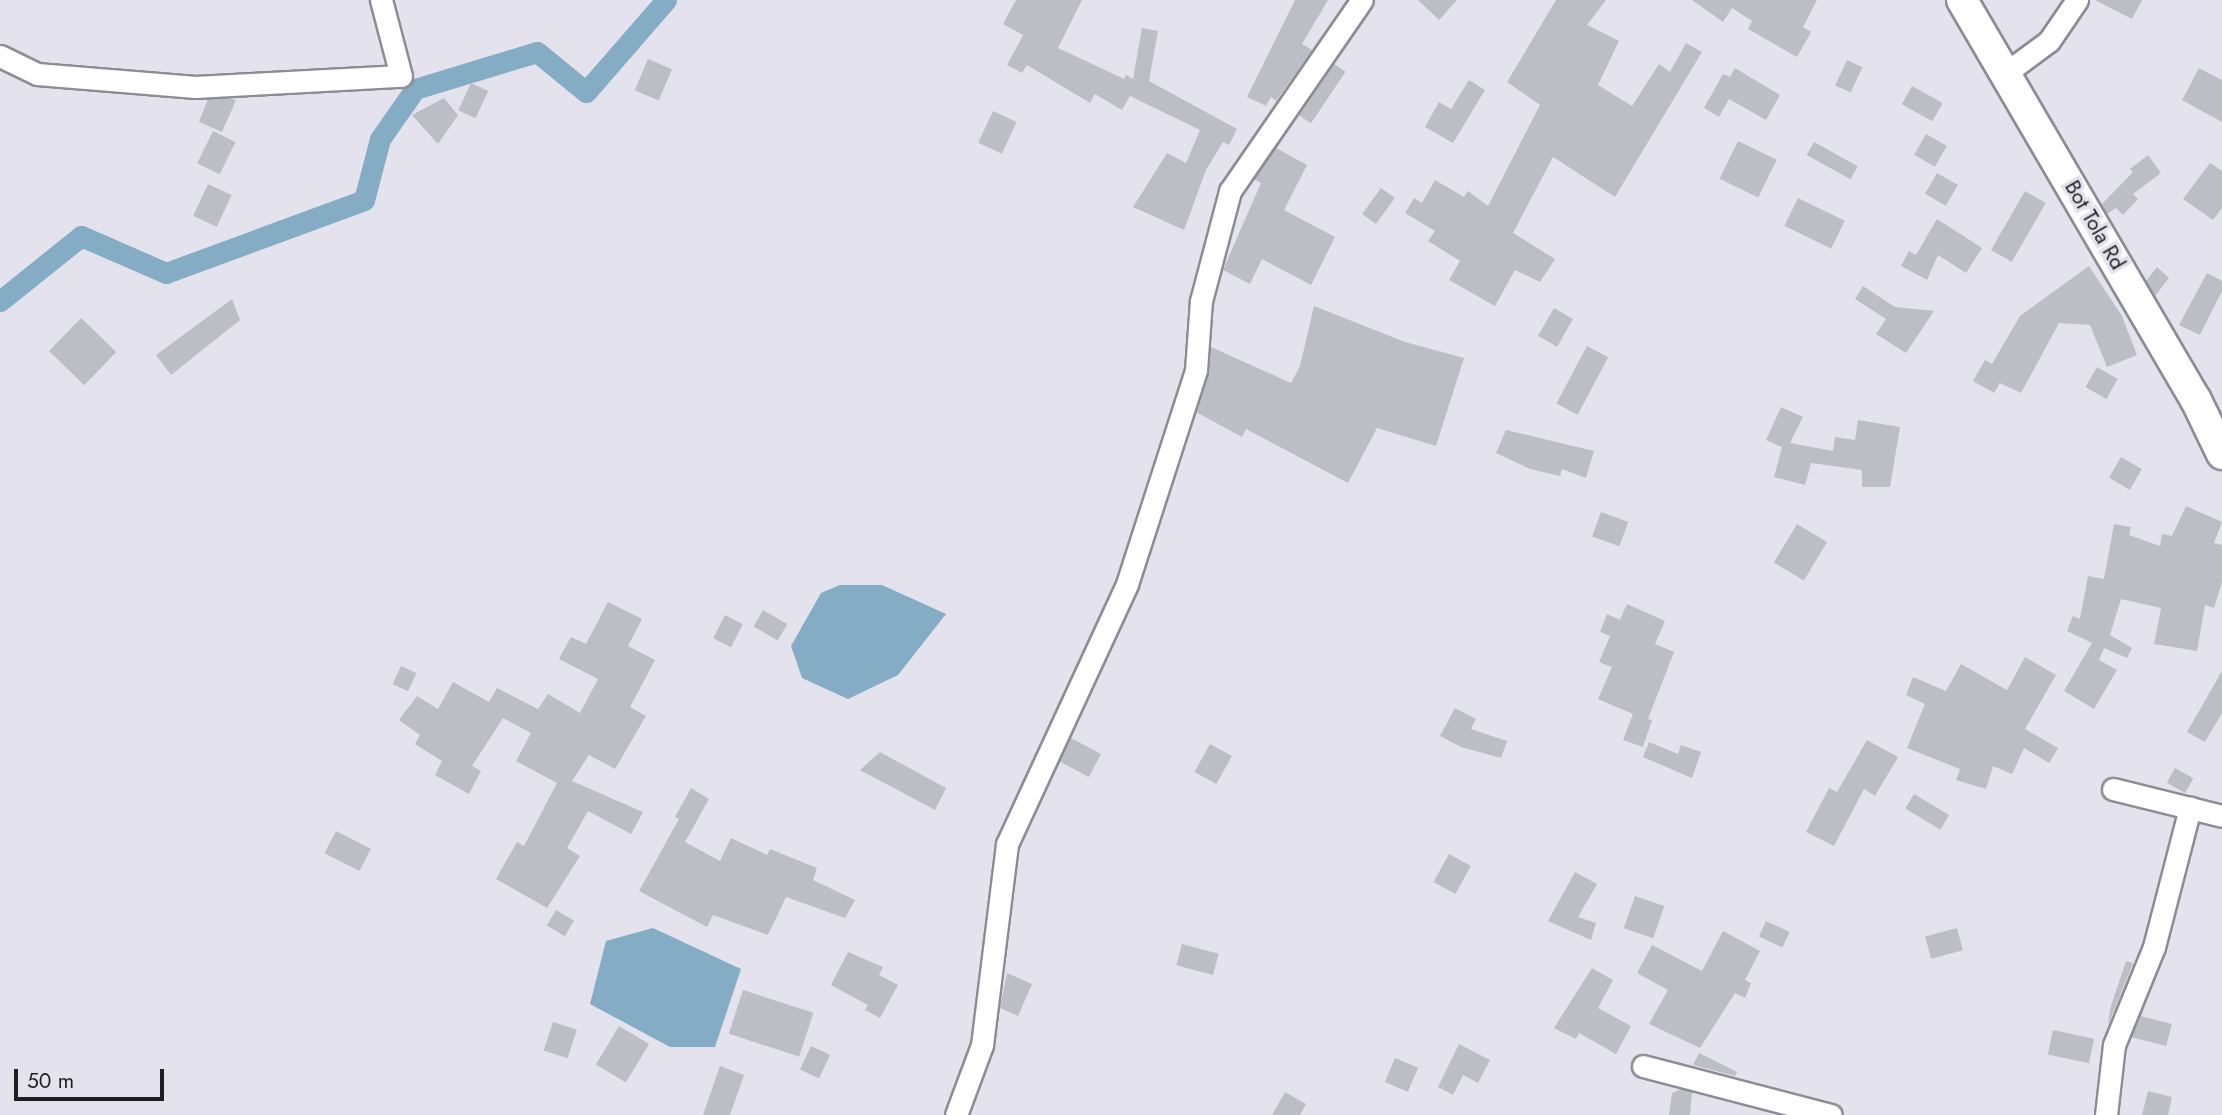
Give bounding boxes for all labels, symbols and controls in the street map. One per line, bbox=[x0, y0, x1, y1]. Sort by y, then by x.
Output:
street label: Bot Tola Rd bbox=[2059, 176, 2131, 274]
scale bar bbox=[18, 1056, 168, 1100]
text: 50 m bbox=[27, 1066, 74, 1096]

